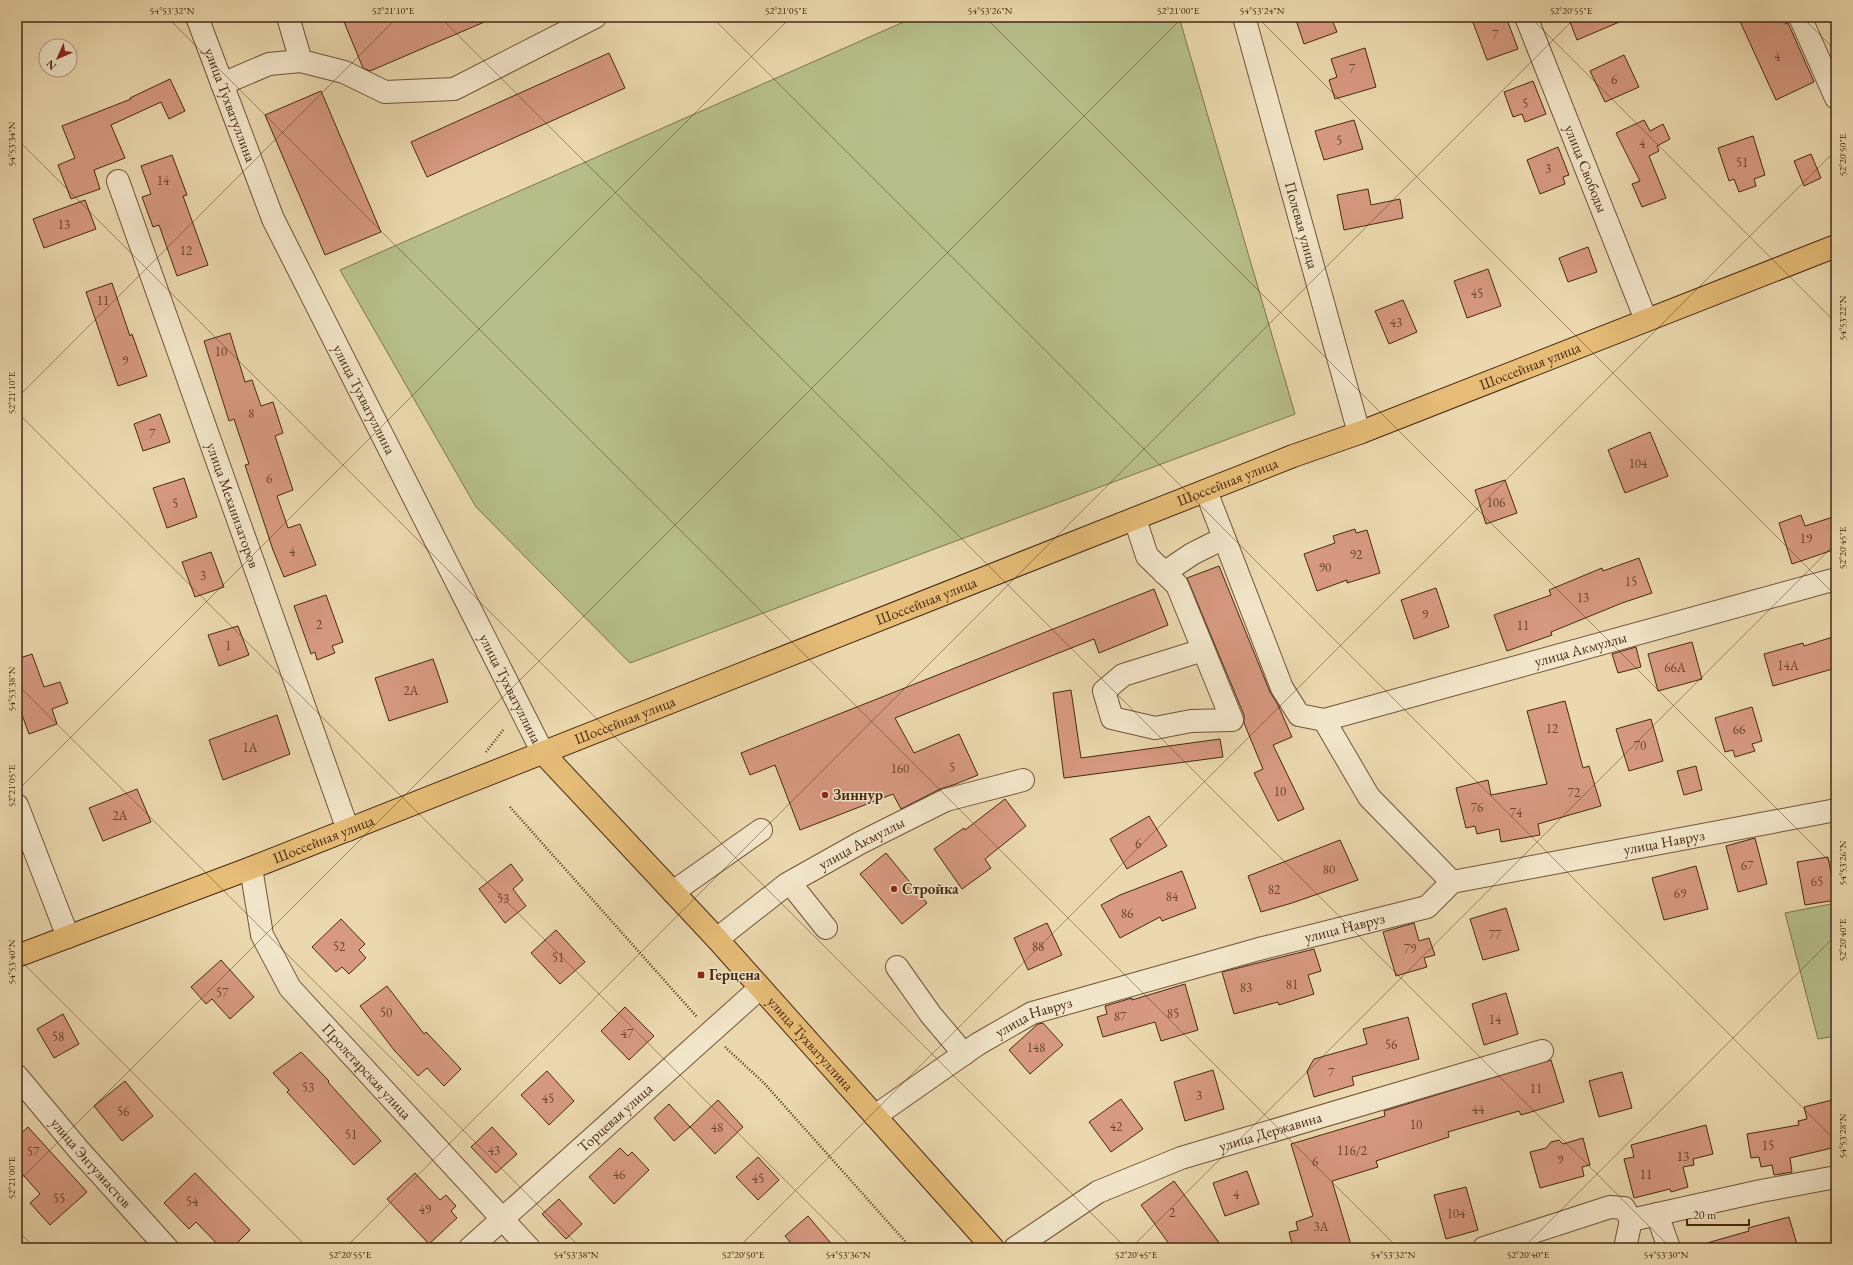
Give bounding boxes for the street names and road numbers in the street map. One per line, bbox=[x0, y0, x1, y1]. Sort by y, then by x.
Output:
street label: улица Тухватуллина bbox=[200, 45, 261, 165]
street label: улица Свободы bbox=[1561, 122, 1612, 215]
street label: Полевая улица bbox=[1281, 179, 1323, 271]
street label: Шоссейная улица bbox=[1476, 337, 1583, 394]
street label: улица Тухватуллина bbox=[329, 341, 400, 457]
street label: улица Механизаторов bbox=[202, 440, 264, 570]
street label: Шоссейная улица bbox=[1174, 453, 1280, 510]
street label: Шоссейная улица bbox=[873, 572, 979, 629]
street label: улица Акмуллы bbox=[1532, 627, 1629, 671]
street label: улица Тухватуллина bbox=[475, 630, 547, 746]
street label: Шоссейная улица bbox=[571, 691, 678, 748]
street label: Шоссейная улица bbox=[270, 810, 377, 867]
street label: улица Акмуллы bbox=[815, 812, 908, 873]
street label: улица Навруз bbox=[1622, 825, 1706, 859]
street label: улица Навруз bbox=[1302, 908, 1387, 946]
street label: улица Тухватуллина bbox=[764, 992, 858, 1095]
street label: улица Навруз bbox=[991, 992, 1074, 1041]
street label: Пролетарская улица bbox=[318, 1019, 416, 1123]
street label: Торцевая улица bbox=[573, 1079, 656, 1156]
street label: улица Державина bbox=[1217, 1107, 1324, 1155]
street label: улица Энтузиастов bbox=[47, 1113, 136, 1211]

